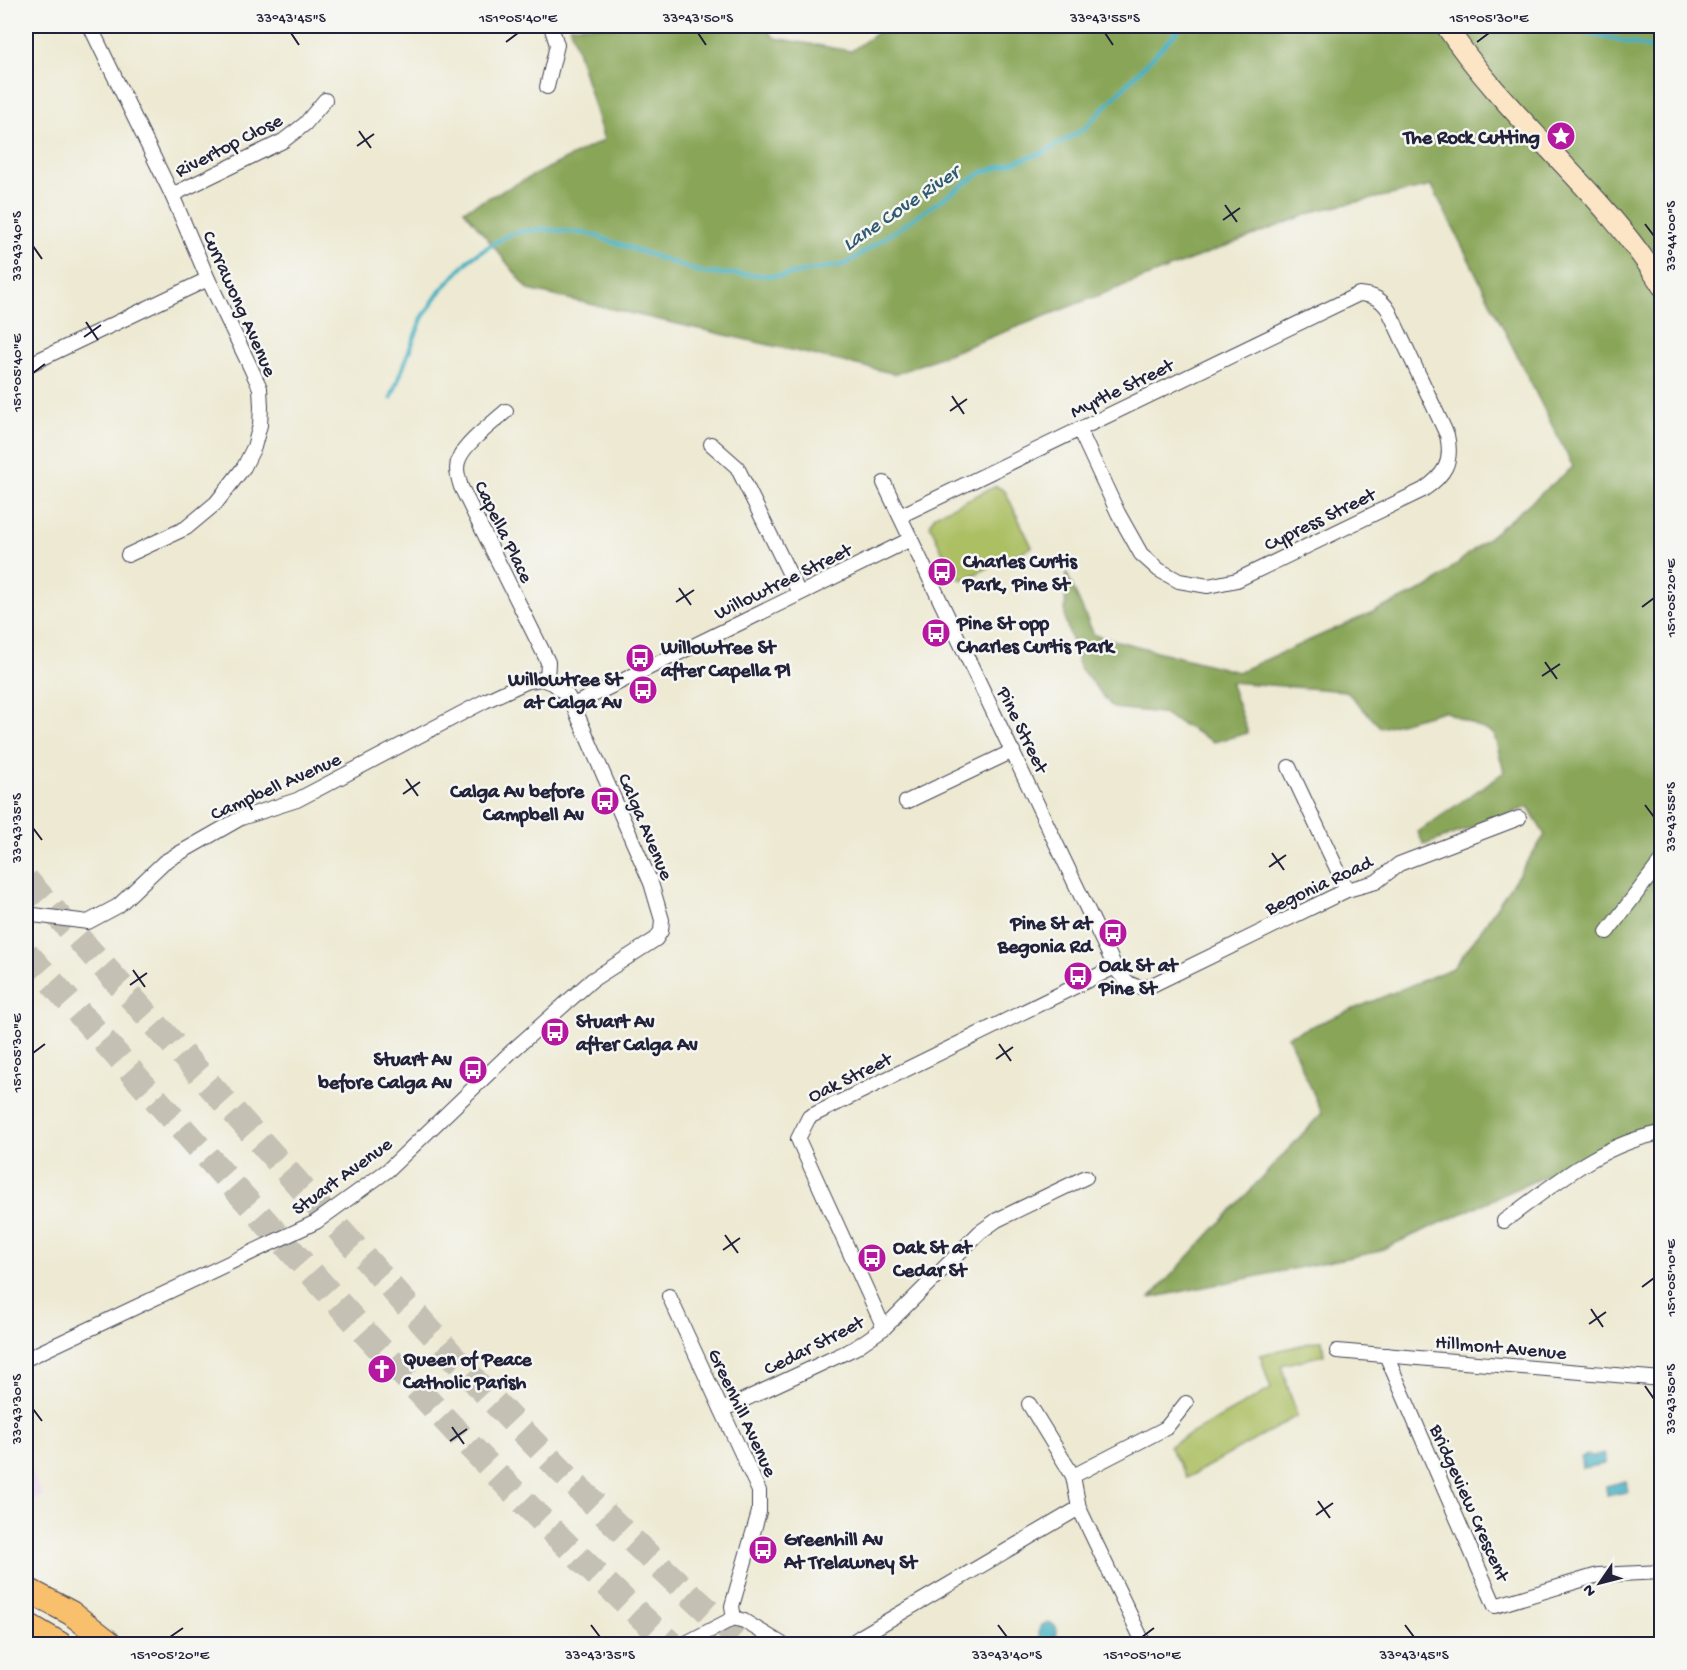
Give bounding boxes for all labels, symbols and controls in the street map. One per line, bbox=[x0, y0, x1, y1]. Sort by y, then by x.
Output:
text: 33°43'45"S bbox=[255, 10, 326, 28]
text: 151°05'40"E bbox=[478, 10, 558, 28]
text: 33°43'50"S bbox=[662, 10, 733, 28]
text: 33°43'55"S bbox=[1069, 10, 1140, 28]
text: 151°05'30"E bbox=[1449, 10, 1529, 28]
street label: Rivertop Close bbox=[172, 110, 288, 184]
place icon: The Rock Cutting bbox=[1545, 120, 1577, 152]
place label: The Rock Cutting bbox=[1401, 128, 1540, 151]
water label: Lane Cove River bbox=[839, 159, 969, 258]
text: 33°44'00"S bbox=[1663, 201, 1681, 272]
text: 33°43'40"S bbox=[9, 211, 27, 282]
street label: Currawong Avenue bbox=[195, 228, 281, 381]
text: 151°05'40"E bbox=[9, 333, 27, 413]
street label: Myrtle Street bbox=[1067, 355, 1179, 425]
street label: Capella Place bbox=[467, 478, 537, 588]
street label: Cypress Street bbox=[1261, 484, 1381, 558]
street label: Willowtree Street bbox=[711, 539, 858, 626]
place label: Charles Curtis Park, Pine St bbox=[962, 552, 1078, 598]
bus stop icon: Charles Curtis Park, Pine St bbox=[926, 556, 958, 588]
text: 151°05'20"E bbox=[1663, 558, 1681, 638]
place label: Pine St opp Charles Curtis Park bbox=[956, 614, 1116, 660]
bus stop icon: Pine St opp Charles Curtis Park bbox=[920, 617, 952, 649]
place label: Willowtree St after Capella Pl bbox=[660, 638, 791, 684]
bus stop icon: Willowtree St after Capella Pl bbox=[624, 642, 656, 674]
place label: Willowtree St at Calga Av bbox=[507, 670, 624, 716]
bus stop icon: Willowtree St at Calga Av bbox=[627, 674, 659, 706]
street label: Pine Street bbox=[990, 683, 1052, 779]
street label: Campbell Avenue bbox=[208, 749, 346, 827]
street label: Calga Avenue bbox=[611, 771, 677, 885]
place label: Calga Av before Campbell Av bbox=[449, 782, 585, 828]
text: 33°43'55"S bbox=[1663, 782, 1681, 853]
bus stop icon: Calga Av before Campbell Av bbox=[589, 785, 621, 817]
text: 33°43'35"S bbox=[9, 793, 27, 864]
street label: Begonia Road bbox=[1261, 851, 1379, 922]
place label: Pine St at Begonia Rd bbox=[997, 914, 1094, 960]
bus stop icon: Pine St at Begonia Rd bbox=[1097, 917, 1129, 949]
place label: Oak St at Pine St bbox=[1098, 956, 1179, 1002]
bus stop icon: Oak St at Pine St bbox=[1062, 960, 1094, 992]
place label: Stuart Av after Calga Av bbox=[575, 1012, 698, 1058]
text: 151°05'30"E bbox=[9, 1013, 27, 1093]
bus stop icon: Stuart Av after Calga Av bbox=[539, 1016, 571, 1048]
street label: Oak Street bbox=[805, 1048, 898, 1109]
place label: Stuart Av before Calga Av bbox=[317, 1050, 452, 1096]
bus stop icon: Stuart Av before Calga Av bbox=[457, 1054, 489, 1086]
street label: Stuart Avenue bbox=[289, 1133, 398, 1222]
place label: Oak St at Cedar St bbox=[892, 1238, 973, 1284]
text: 151°05'10"E bbox=[1663, 1239, 1681, 1318]
bus stop icon: Oak St at Cedar St bbox=[856, 1242, 888, 1274]
street label: Cedar Street bbox=[761, 1311, 870, 1382]
street label: Hillmont Avenue bbox=[1434, 1332, 1568, 1367]
street label: Greenhill Avenue bbox=[701, 1346, 781, 1482]
place label: Queen of Peace Catholic Parish bbox=[402, 1350, 532, 1396]
church icon: Queen of Peace Catholic Parish bbox=[366, 1353, 398, 1385]
text: 33°43'50"S bbox=[1663, 1364, 1681, 1435]
text: 33°43'30"S bbox=[9, 1374, 27, 1445]
street label: Bridgeview Crescent bbox=[1422, 1421, 1513, 1587]
place label: Greenhill Av At Trelawney St bbox=[783, 1530, 918, 1576]
bus stop icon: Greenhill Av At Trelawney St bbox=[747, 1534, 779, 1566]
north arrow bbox=[1570, 1553, 1630, 1613]
text: N bbox=[1579, 1579, 1601, 1599]
text: 151°05'20"E bbox=[130, 1647, 210, 1665]
text: 33°43'35"S bbox=[564, 1647, 635, 1665]
text: 33°43'40"S bbox=[971, 1647, 1042, 1665]
text: 151°05'10"E bbox=[1102, 1647, 1181, 1665]
text: 33°43'45"S bbox=[1378, 1647, 1449, 1665]

